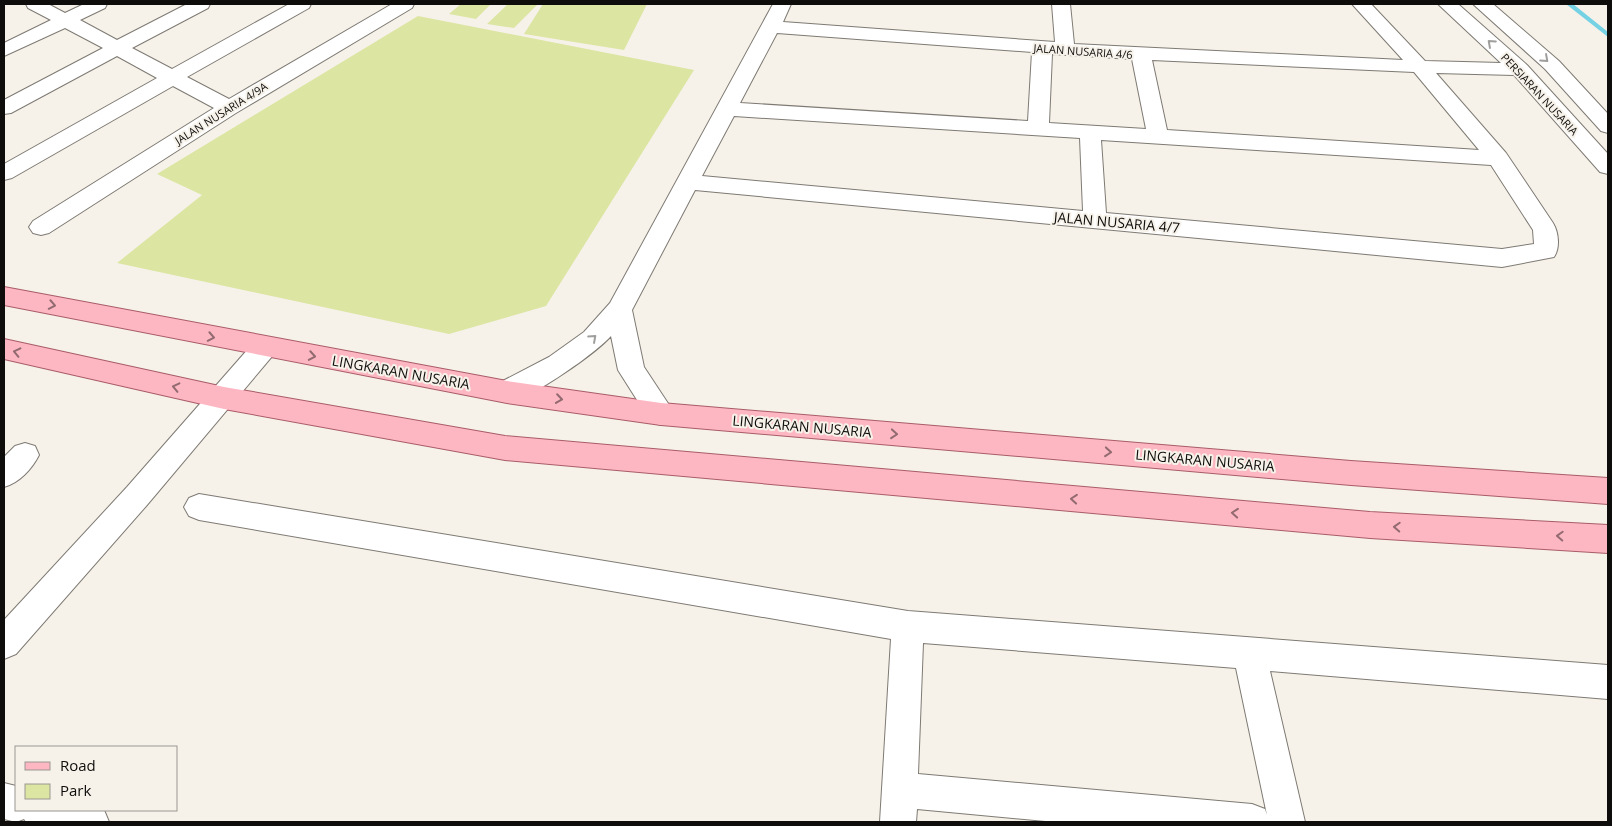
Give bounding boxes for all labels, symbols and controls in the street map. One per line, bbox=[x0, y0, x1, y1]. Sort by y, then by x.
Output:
street label: JALAN NUSARIA 4/6 bbox=[1032, 40, 1133, 62]
one-way arrow bbox=[1487, 40, 1496, 49]
street label: PERSIARAN NUSARIA bbox=[1498, 50, 1582, 138]
one-way arrow bbox=[1540, 53, 1549, 62]
street label: JALAN NUSARIA 4/9A bbox=[171, 78, 270, 148]
street label: JALAN NUSARIA 4/7 bbox=[1051, 207, 1181, 237]
one-way arrow bbox=[47, 300, 56, 310]
one-way arrow bbox=[207, 331, 215, 341]
one-way arrow bbox=[587, 335, 596, 344]
one-way arrow bbox=[13, 347, 22, 358]
one-way arrow bbox=[308, 350, 317, 360]
street label: LINGKARAN NUSARIA bbox=[331, 351, 472, 394]
one-way arrow bbox=[172, 382, 180, 393]
one-way arrow bbox=[555, 393, 563, 404]
street label: LINGKARAN NUSARIA bbox=[732, 410, 873, 442]
one-way arrow bbox=[890, 428, 898, 439]
street label: LINGKARAN NUSARIA bbox=[1135, 444, 1276, 476]
one-way arrow bbox=[1105, 446, 1113, 457]
one-way arrow bbox=[1069, 494, 1077, 505]
one-way arrow bbox=[1231, 508, 1239, 519]
one-way arrow bbox=[1393, 521, 1401, 532]
one-way arrow bbox=[1555, 530, 1563, 541]
legend bbox=[15, 746, 178, 811]
text: Road bbox=[60, 755, 96, 775]
text: Park bbox=[60, 780, 91, 800]

